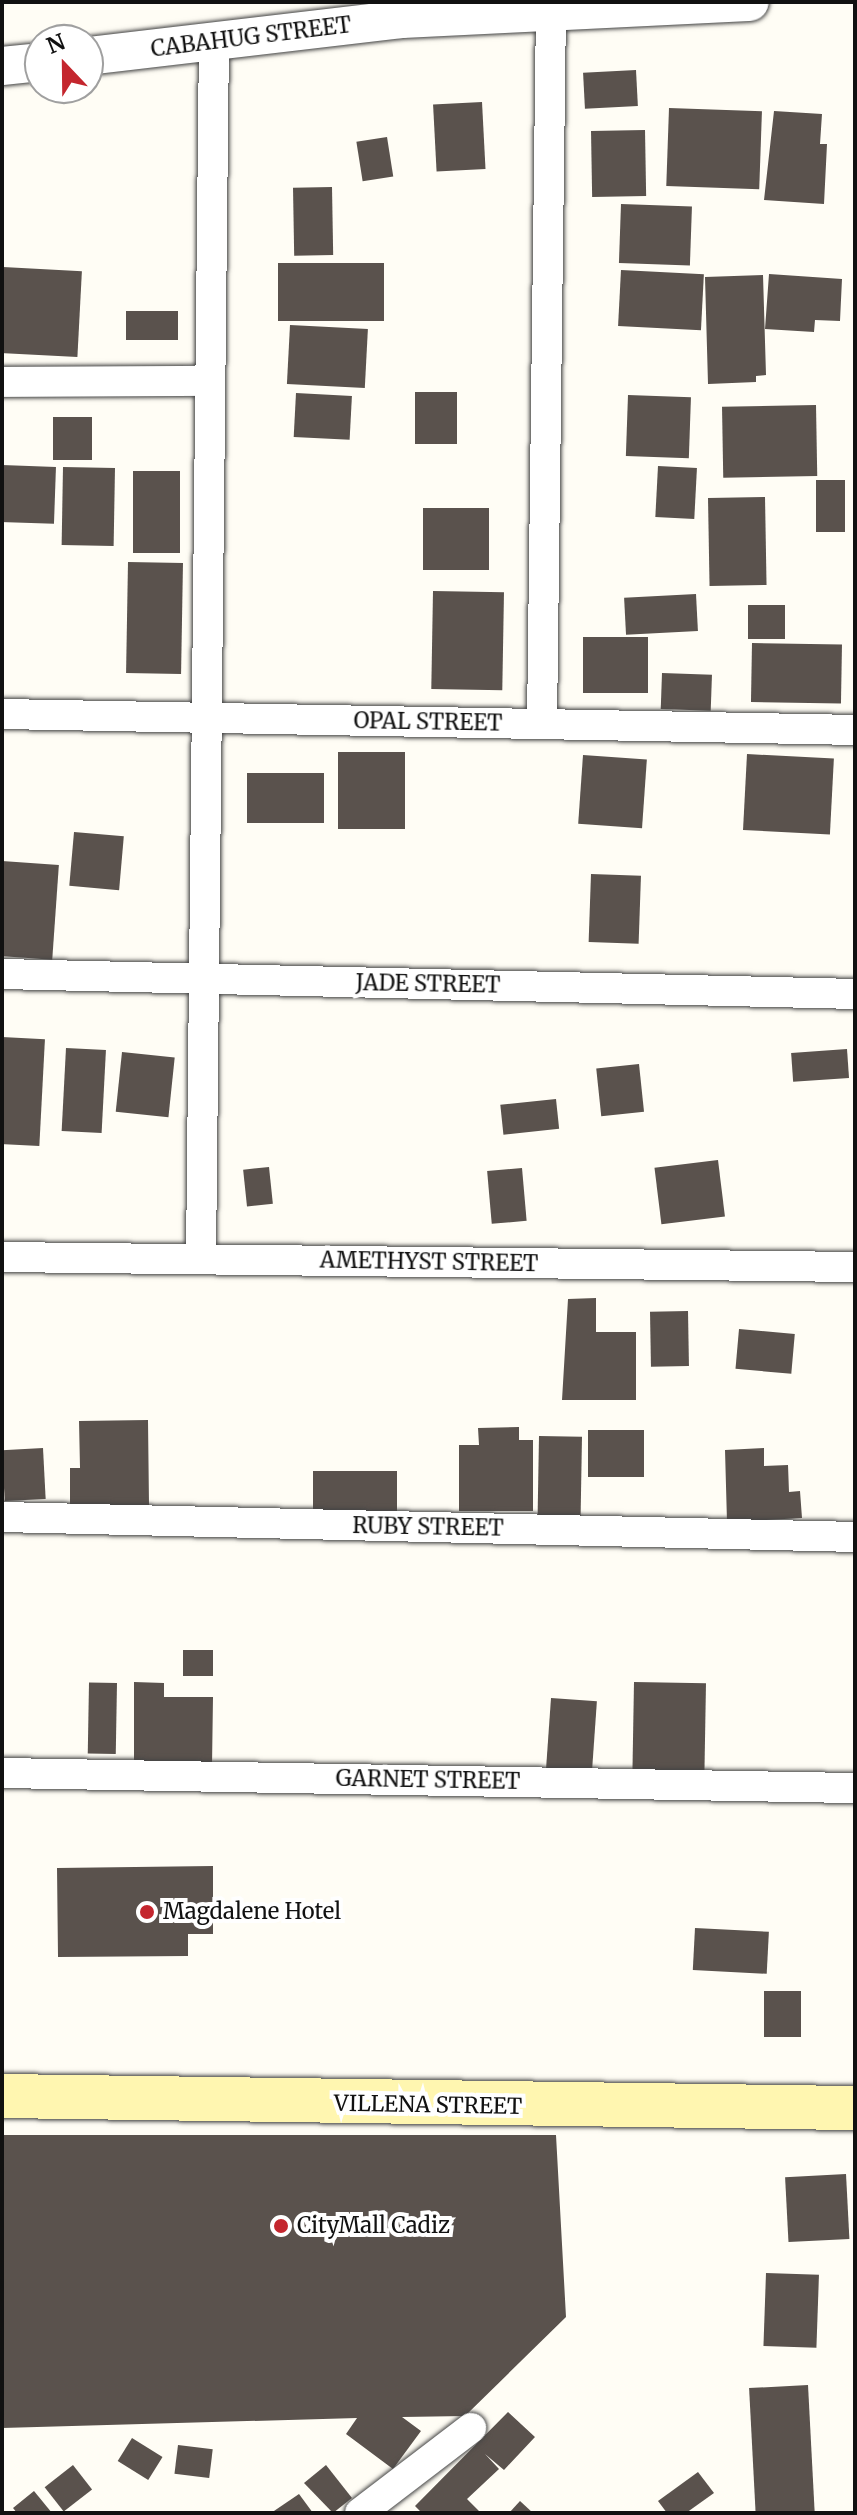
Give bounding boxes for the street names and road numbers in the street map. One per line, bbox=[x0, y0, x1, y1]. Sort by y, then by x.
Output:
street label: CABAHUG STREET bbox=[149, 12, 353, 62]
street label: OPAL STREET bbox=[353, 708, 503, 736]
street label: JADE STREET bbox=[355, 970, 501, 998]
street label: AMETHYST STREET bbox=[319, 1247, 539, 1277]
street label: RUBY STREET bbox=[352, 1512, 504, 1542]
street label: GARNET STREET bbox=[335, 1765, 521, 1795]
street label: VILLENA STREET bbox=[334, 2090, 522, 2120]

